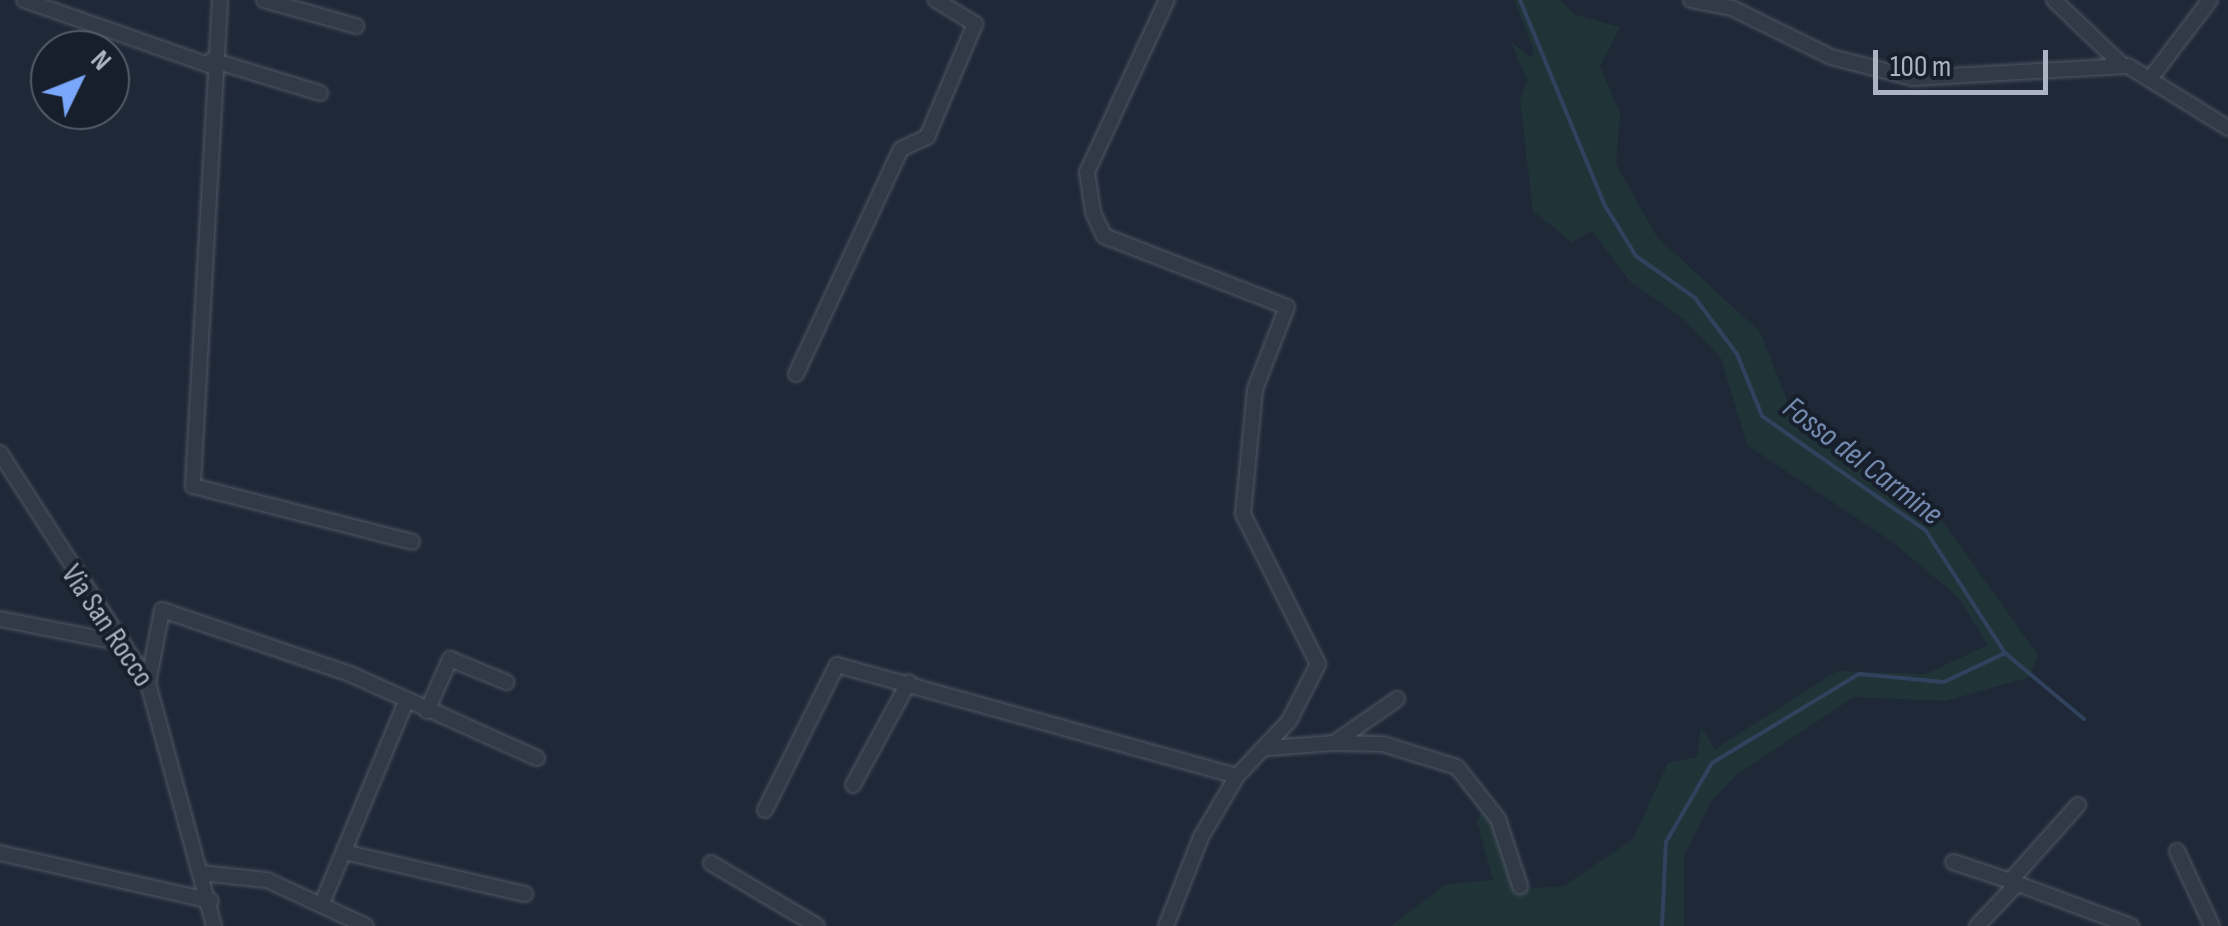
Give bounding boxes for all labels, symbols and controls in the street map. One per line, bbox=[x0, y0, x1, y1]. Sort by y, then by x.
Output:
north arrow bbox=[30, 30, 130, 130]
scale bar bbox=[1878, 30, 2053, 92]
text: N bbox=[84, 44, 118, 77]
text: 100 m bbox=[1890, 49, 1951, 85]
water label: Fosso del Carmine bbox=[1775, 390, 1949, 534]
street label: Via San Rocco bbox=[53, 558, 161, 694]

